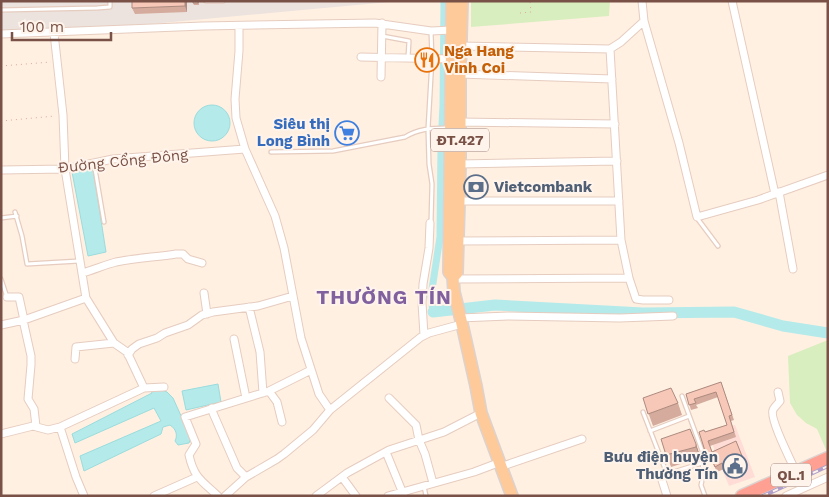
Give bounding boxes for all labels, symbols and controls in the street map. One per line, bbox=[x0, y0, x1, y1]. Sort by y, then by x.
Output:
scale bar bbox=[12, 10, 111, 42]
text: 100 m bbox=[20, 18, 64, 36]
place label: Nga Hang Vinh Coi bbox=[444, 42, 514, 77]
restaurant icon: Nga Hang Vinh Coi bbox=[414, 47, 440, 73]
place label: Siêu thị Long Bình bbox=[257, 115, 330, 150]
supermarket icon: Siêu thị Long Bình bbox=[334, 120, 360, 146]
road number: ĐT.427 bbox=[431, 128, 489, 152]
street label: Đường Cổng Đông bbox=[57, 145, 189, 177]
bank icon: Vietcombank bbox=[463, 174, 489, 200]
place label: Vietcombank bbox=[494, 178, 593, 196]
district label: THƯỜNG TÍN bbox=[316, 285, 452, 309]
place label: Bưu điện huyện Thường Tín bbox=[603, 448, 718, 483]
public building icon: Bưu điện huyện Thường Tín bbox=[722, 453, 748, 479]
road number: QL.1 bbox=[771, 464, 811, 486]

